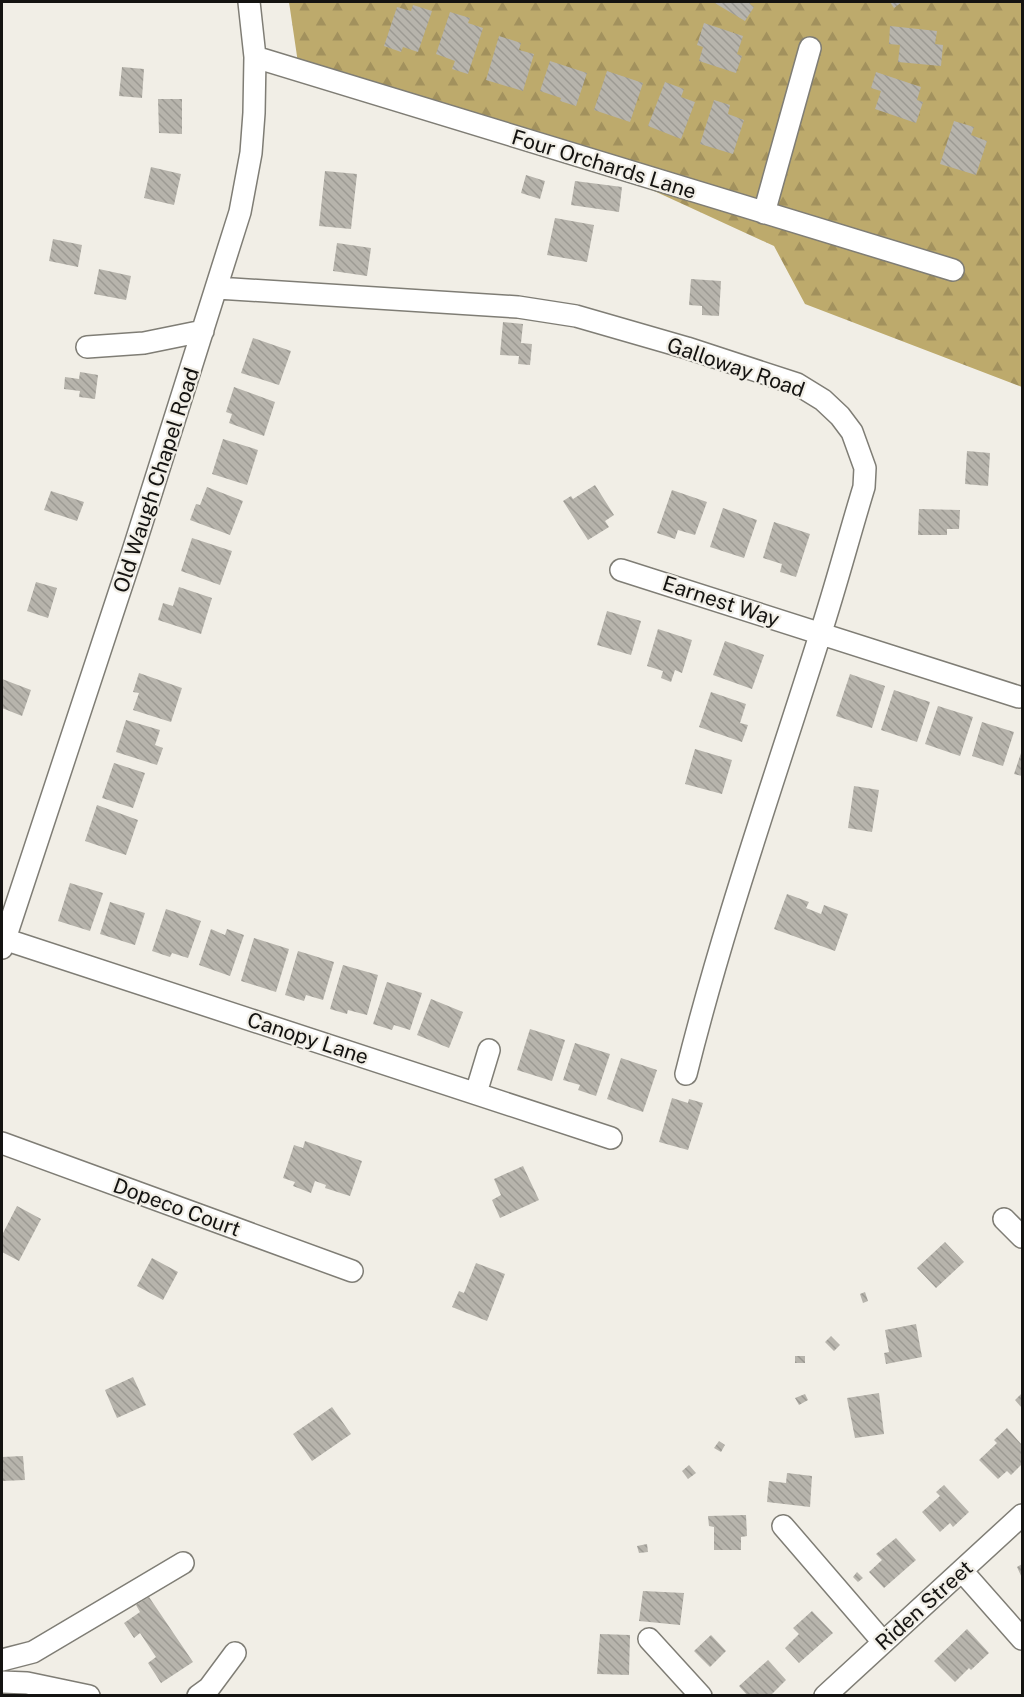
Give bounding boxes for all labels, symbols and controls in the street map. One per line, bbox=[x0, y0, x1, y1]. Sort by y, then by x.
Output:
street label: Four Orchards Lane bbox=[509, 124, 699, 204]
street label: Galloway Road bbox=[664, 332, 808, 402]
street label: Old Waugh Chapel Road bbox=[108, 364, 204, 596]
street label: Earnest Way bbox=[659, 570, 783, 632]
street label: Canopy Lane bbox=[244, 1007, 372, 1069]
street label: Dopeco Court bbox=[110, 1172, 244, 1242]
street label: Riden Street bbox=[870, 1555, 978, 1655]

